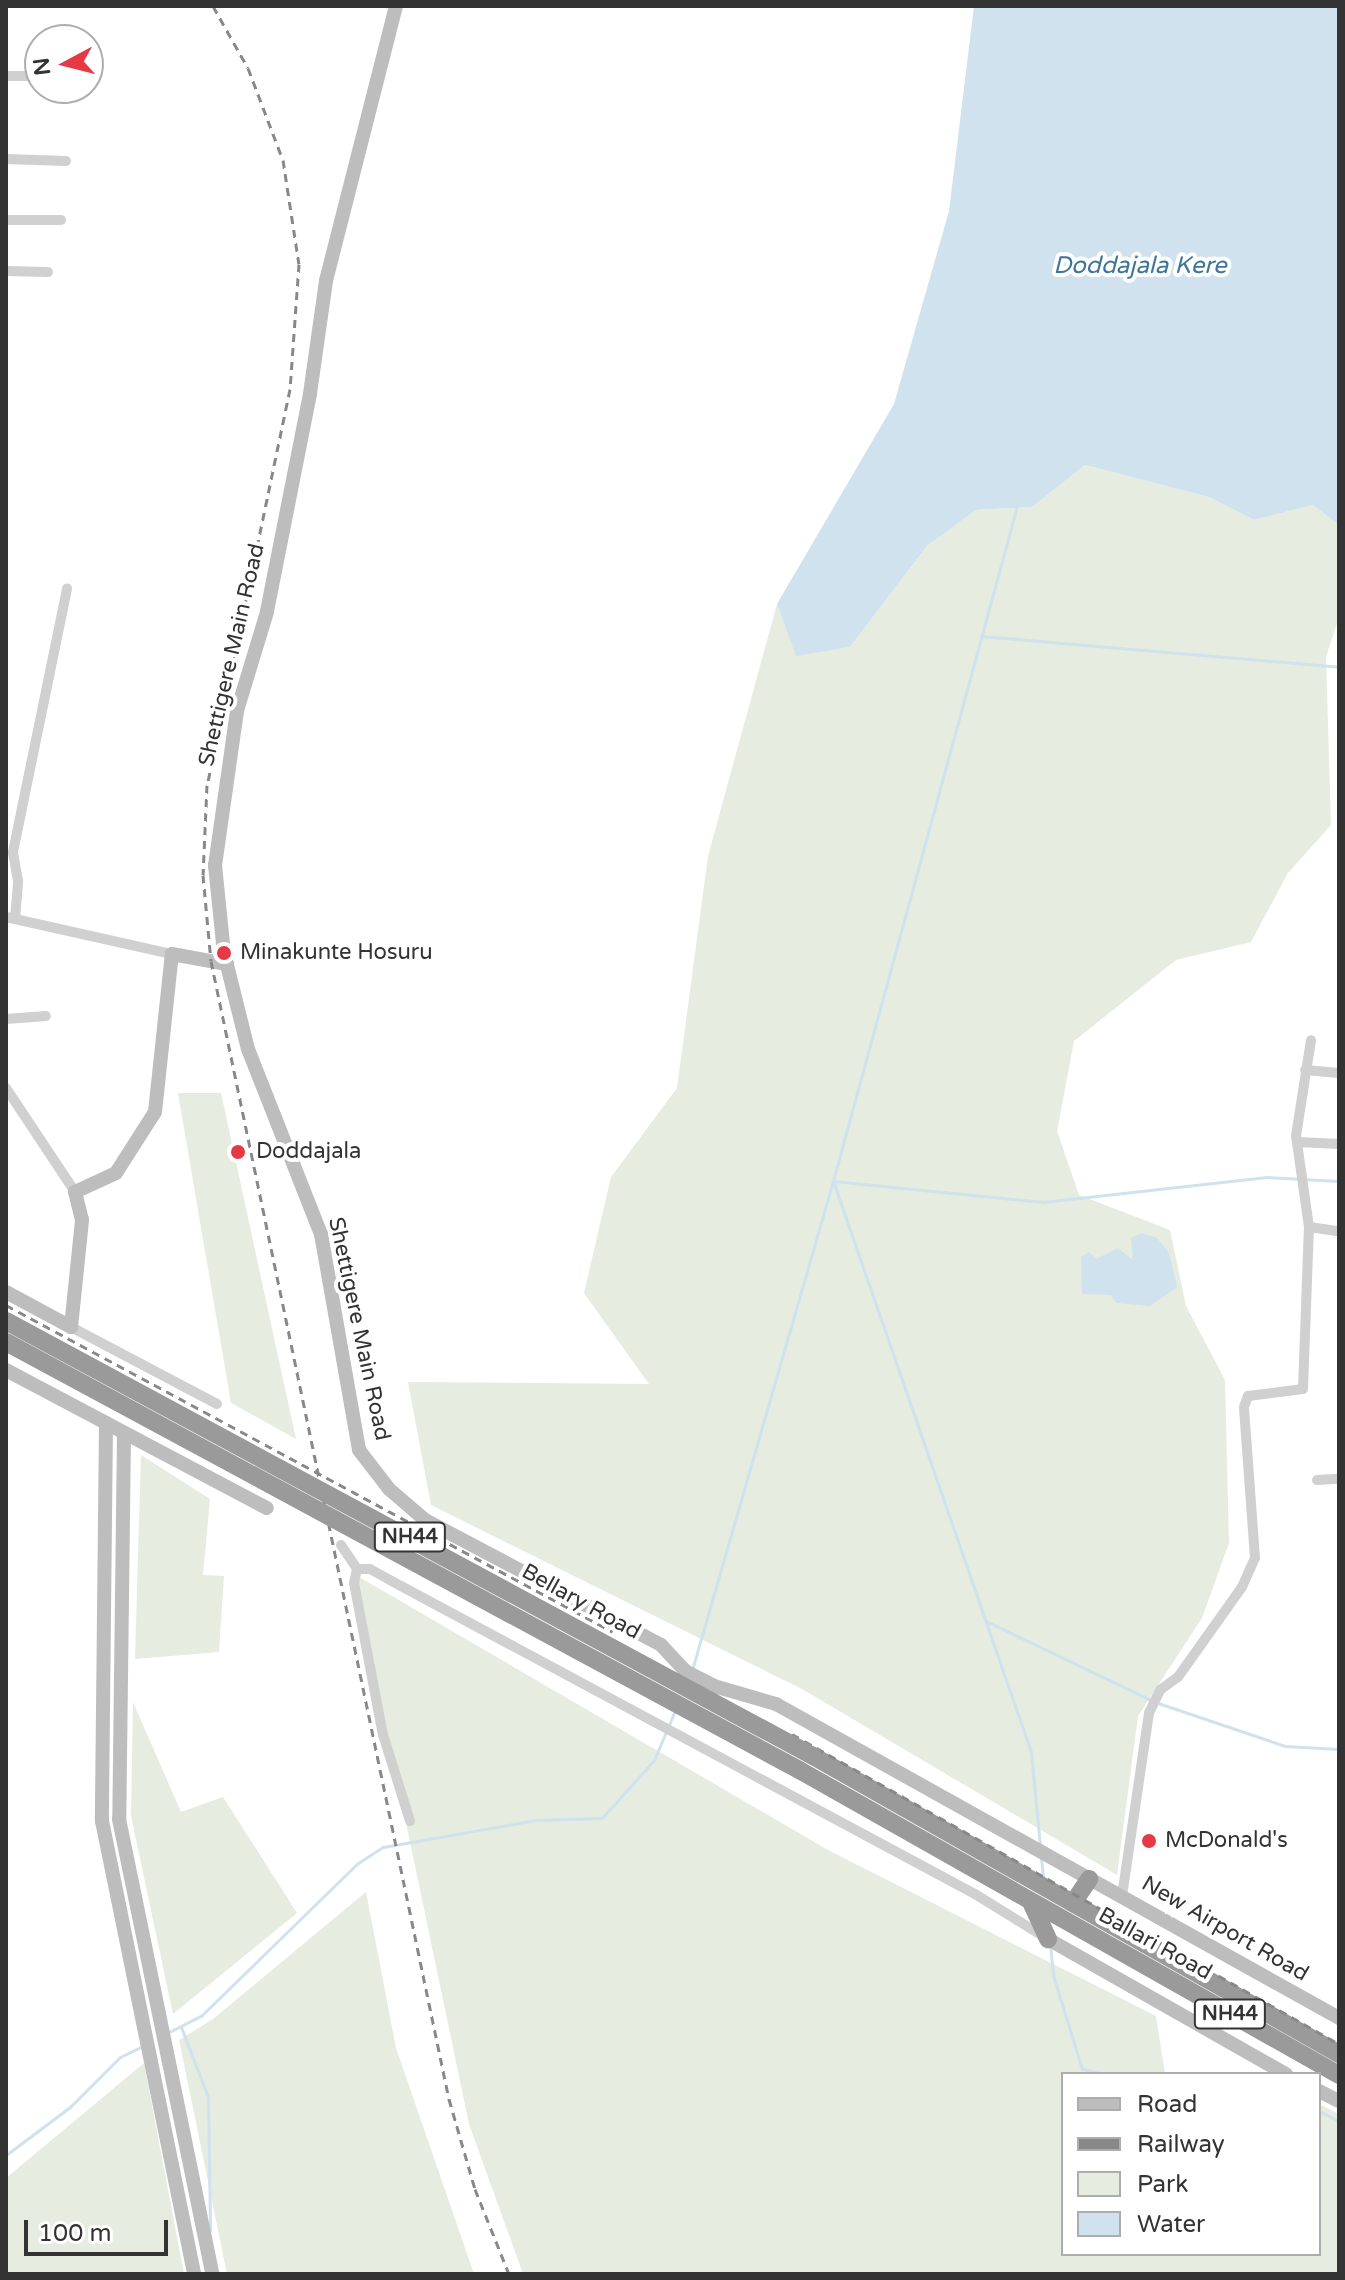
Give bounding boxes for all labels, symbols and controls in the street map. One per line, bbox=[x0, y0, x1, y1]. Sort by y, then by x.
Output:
north arrow bbox=[24, 24, 104, 104]
text: N bbox=[28, 56, 56, 77]
water label: Doddajala Kere bbox=[1053, 252, 1227, 280]
street label: Shettigere Main Road bbox=[194, 541, 270, 769]
place label: Minakunte Hosuru bbox=[240, 940, 433, 966]
marker: Minakunte Hosuru bbox=[215, 944, 233, 962]
place label: Doddajala bbox=[256, 1139, 361, 1165]
marker: Doddajala bbox=[227, 1141, 249, 1163]
street label: Shettigere Main Road bbox=[322, 1215, 396, 1443]
road number: NH44 bbox=[372, 1521, 448, 1553]
street label: Bellary Road bbox=[517, 1558, 645, 1646]
place label: McDonald's bbox=[1165, 1828, 1288, 1854]
marker: McDonald's bbox=[1140, 1832, 1158, 1850]
street label: New Airport Road bbox=[1137, 1871, 1313, 1987]
street label: Ballari Road bbox=[1094, 1902, 1216, 1986]
road number: NH44 bbox=[1192, 1998, 1268, 2030]
legend bbox=[1061, 2072, 1321, 2256]
text: Road bbox=[1137, 2090, 1197, 2119]
text: Railway bbox=[1137, 2130, 1225, 2159]
text: Park bbox=[1137, 2170, 1188, 2199]
scale bar bbox=[28, 2204, 172, 2254]
text: Water bbox=[1137, 2210, 1205, 2239]
text: 100 m bbox=[38, 2219, 112, 2248]

